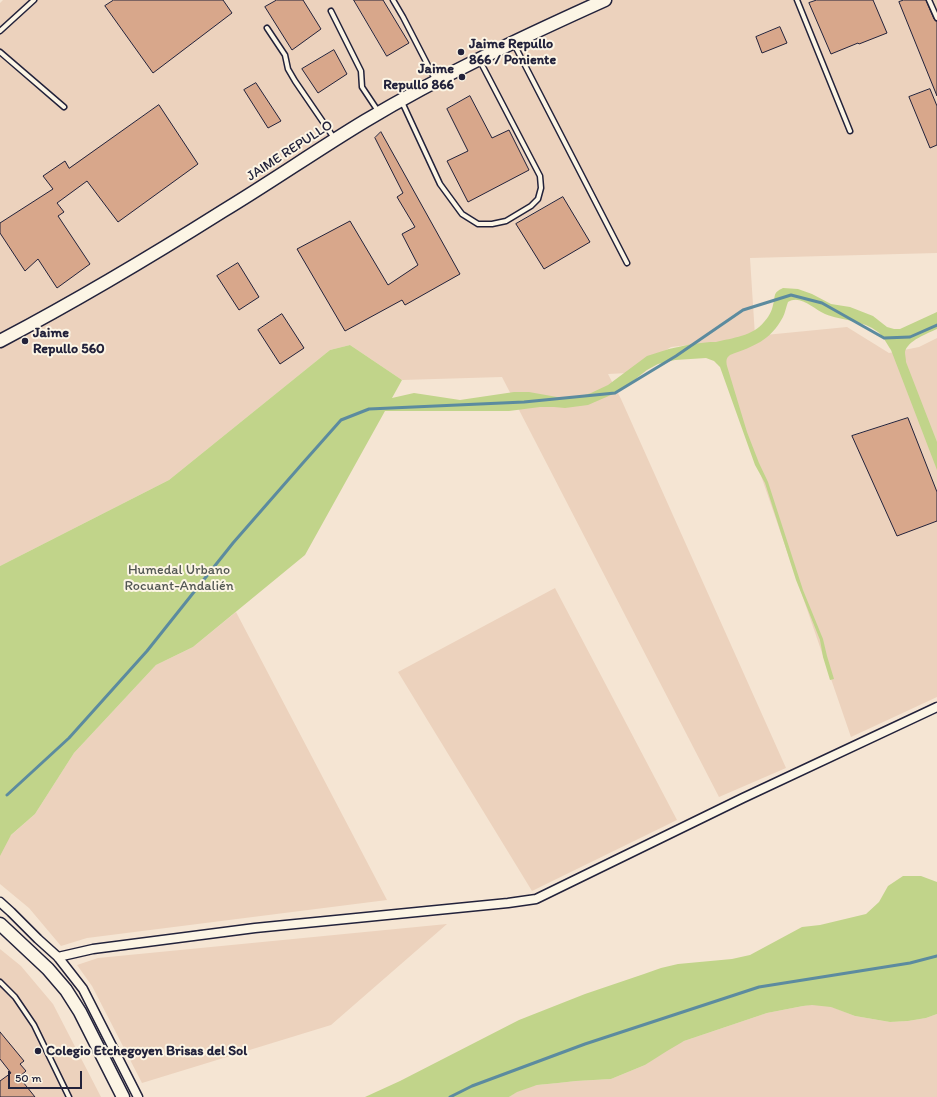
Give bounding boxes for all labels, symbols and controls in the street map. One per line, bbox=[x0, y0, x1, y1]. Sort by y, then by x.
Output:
place label: Jaime Repullo 866 / Poniente bbox=[469, 36, 556, 68]
marker: Jaime Repullo 866 / Poniente bbox=[456, 47, 466, 57]
place label: Jaime Repullo 866 bbox=[383, 61, 454, 94]
marker: Jaime Repullo 866 bbox=[457, 72, 467, 82]
street label: JAIME REPULLO bbox=[244, 117, 336, 185]
place label: Jaime Repullo 560 bbox=[33, 325, 105, 358]
marker: Jaime Repullo 560 bbox=[20, 336, 30, 346]
park label: Humedal Urbano Rocuant-Andalién bbox=[124, 562, 234, 594]
place label: Colegio Etchegoyen Brisas del Sol bbox=[46, 1043, 247, 1059]
marker: Colegio Etchegoyen Brisas del Sol bbox=[33, 1046, 43, 1056]
scale bar bbox=[10, 1063, 84, 1089]
text: 50 m bbox=[15, 1071, 41, 1085]

